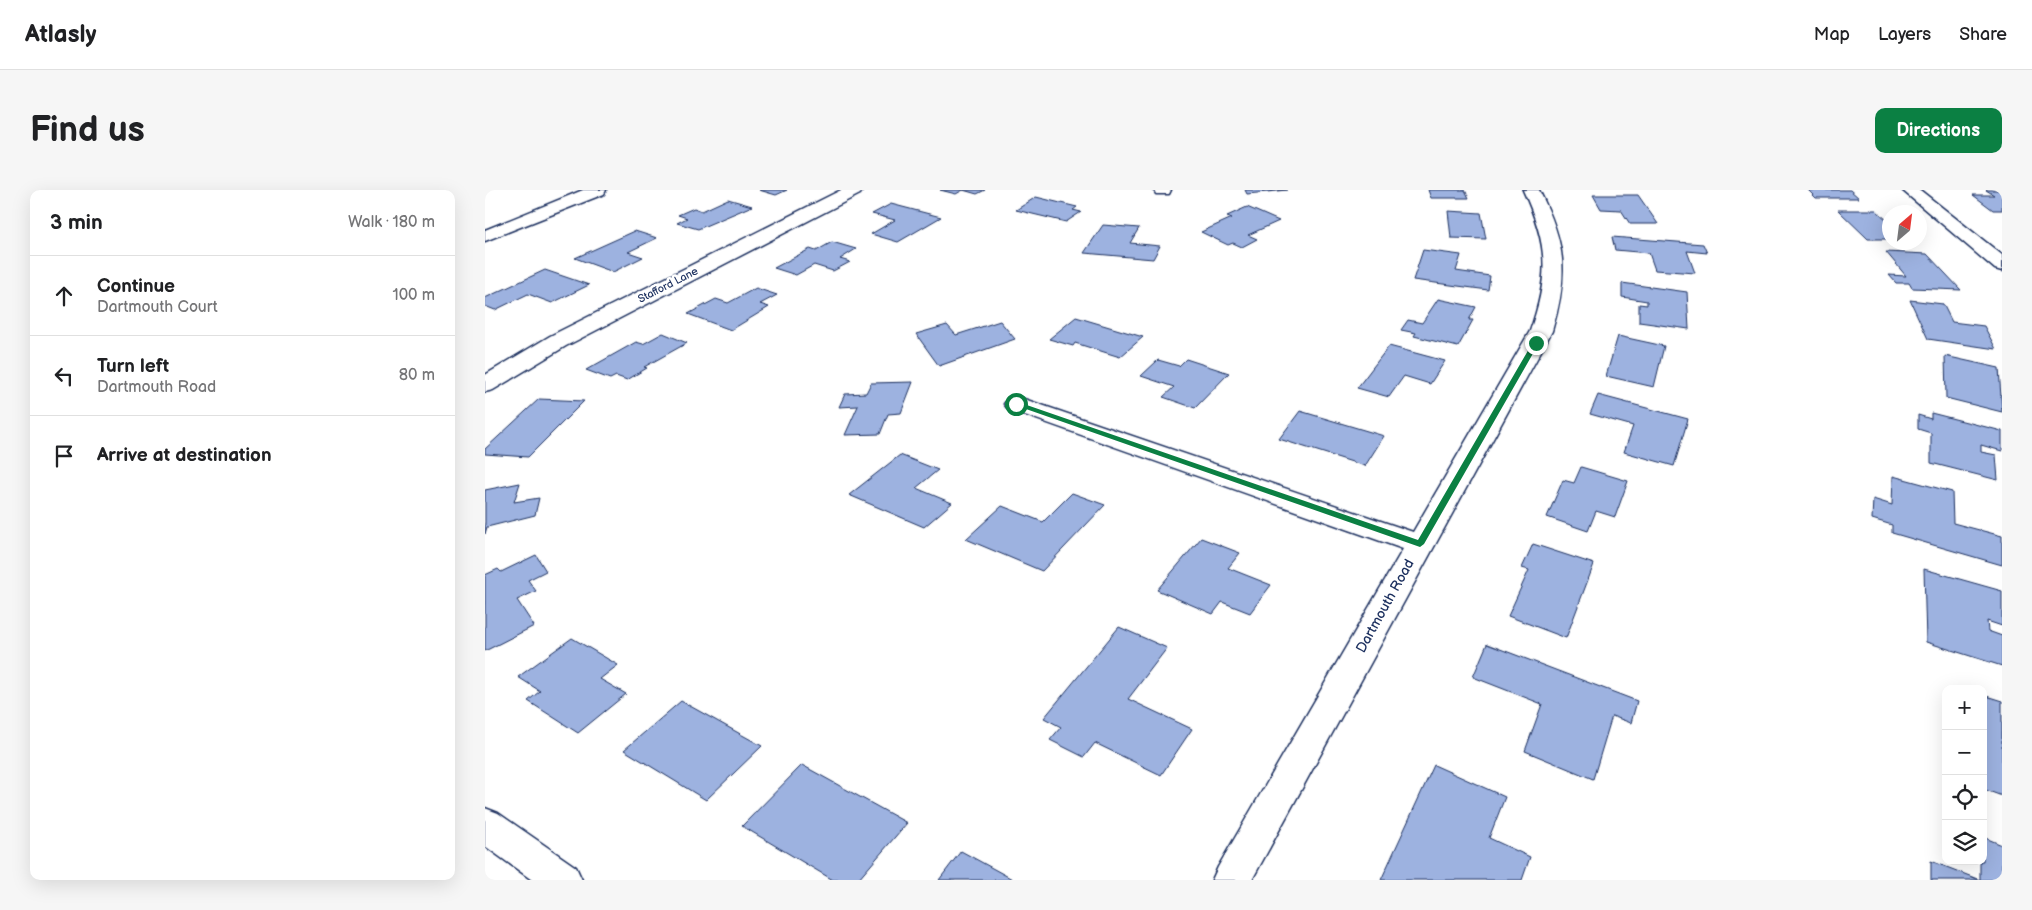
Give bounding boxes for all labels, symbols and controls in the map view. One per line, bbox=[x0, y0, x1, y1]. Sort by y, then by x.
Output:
text: Atlasly bbox=[25, 20, 96, 49]
text: Map bbox=[1814, 24, 1850, 45]
text: Layers bbox=[1878, 24, 1931, 45]
text: Share bbox=[1959, 24, 2007, 45]
button: Directions bbox=[1875, 108, 2002, 153]
text: Find us bbox=[30, 109, 145, 152]
north arrow bbox=[1882, 205, 1927, 250]
text: 3 min bbox=[50, 210, 103, 235]
text: Walk · 180 m bbox=[348, 213, 435, 232]
street label: Stafford Lane bbox=[636, 264, 701, 306]
text: Continue bbox=[97, 275, 175, 298]
icon: ahead bbox=[50, 282, 78, 310]
text: 100 m bbox=[392, 286, 435, 305]
text: Dartmouth Court bbox=[97, 298, 218, 317]
route end bbox=[1525, 332, 1548, 355]
text: Turn left bbox=[97, 355, 169, 378]
icon: left bbox=[50, 362, 78, 390]
text: 80 m bbox=[399, 366, 435, 385]
text: Dartmouth Road bbox=[97, 378, 216, 397]
route start bbox=[1005, 393, 1028, 416]
icon: arrive bbox=[50, 442, 78, 470]
text: Arrive at destination bbox=[97, 444, 272, 467]
street label: Dartmouth Road bbox=[1352, 556, 1418, 656]
map controls bbox=[1942, 685, 1987, 865]
button: + bbox=[1942, 685, 1987, 730]
button: − bbox=[1942, 730, 1987, 775]
button: locate bbox=[1942, 775, 1987, 820]
button: layers bbox=[1942, 820, 1987, 865]

